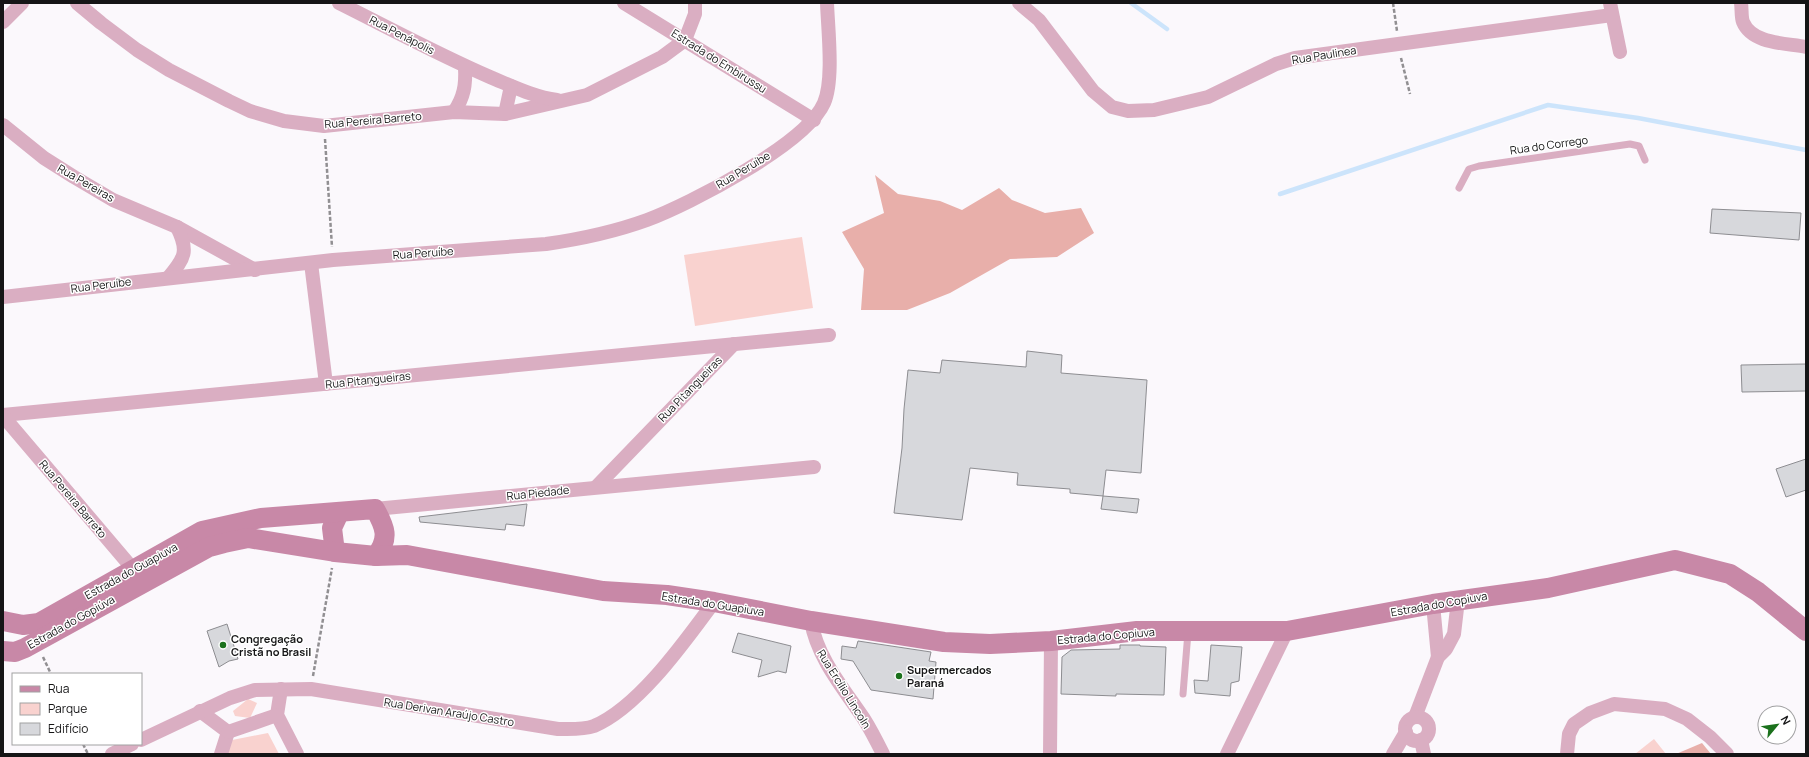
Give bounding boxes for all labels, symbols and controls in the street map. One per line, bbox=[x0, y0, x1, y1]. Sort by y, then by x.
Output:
street label: Rua Penápolis bbox=[367, 12, 438, 58]
street label: Estrada do Embirussu bbox=[669, 25, 770, 96]
street label: Rua Paulinea bbox=[1291, 42, 1357, 67]
street label: Rua Pereira Barreto bbox=[324, 108, 423, 131]
street label: Rua do Corrego bbox=[1509, 132, 1589, 157]
street label: Rua Peruíbe bbox=[713, 147, 773, 192]
street label: Rua Pereiras bbox=[55, 160, 118, 205]
street label: Rua Peruíbe bbox=[392, 243, 454, 262]
street label: Rua Peruíbe bbox=[70, 273, 133, 296]
street label: Rua Pitangueiras bbox=[654, 352, 725, 425]
street label: Rua Pitangueiras bbox=[325, 368, 412, 391]
street label: Rua Pereira Barreto bbox=[36, 457, 111, 541]
street label: Rua Piedade bbox=[506, 482, 571, 503]
street label: Estrada do Guapiuva bbox=[82, 539, 180, 602]
street label: Estrada do Guapiuva bbox=[661, 588, 765, 619]
street label: Estrada do Copiuva bbox=[1389, 588, 1488, 619]
street label: Estrada do Gopiúva bbox=[24, 591, 117, 652]
street label: Estrada do Copiuva bbox=[1057, 624, 1155, 647]
place label: Congregação Cristã no Brasil bbox=[231, 631, 311, 659]
marker: Congregação Cristã no Brasil bbox=[218, 640, 228, 650]
street label: Rua Ercílio Lincoln bbox=[814, 646, 875, 731]
place label: Supermercados Paraná bbox=[907, 662, 992, 690]
marker: Supermercados Paraná bbox=[894, 671, 904, 681]
legend bbox=[12, 673, 142, 745]
text: Rua bbox=[48, 680, 69, 697]
street label: Rua Derivan Araújo Castro bbox=[383, 694, 516, 729]
text: Parque bbox=[48, 700, 87, 717]
north arrow bbox=[1757, 705, 1797, 745]
text: N bbox=[1778, 713, 1795, 727]
text: Edifício bbox=[48, 720, 88, 737]

